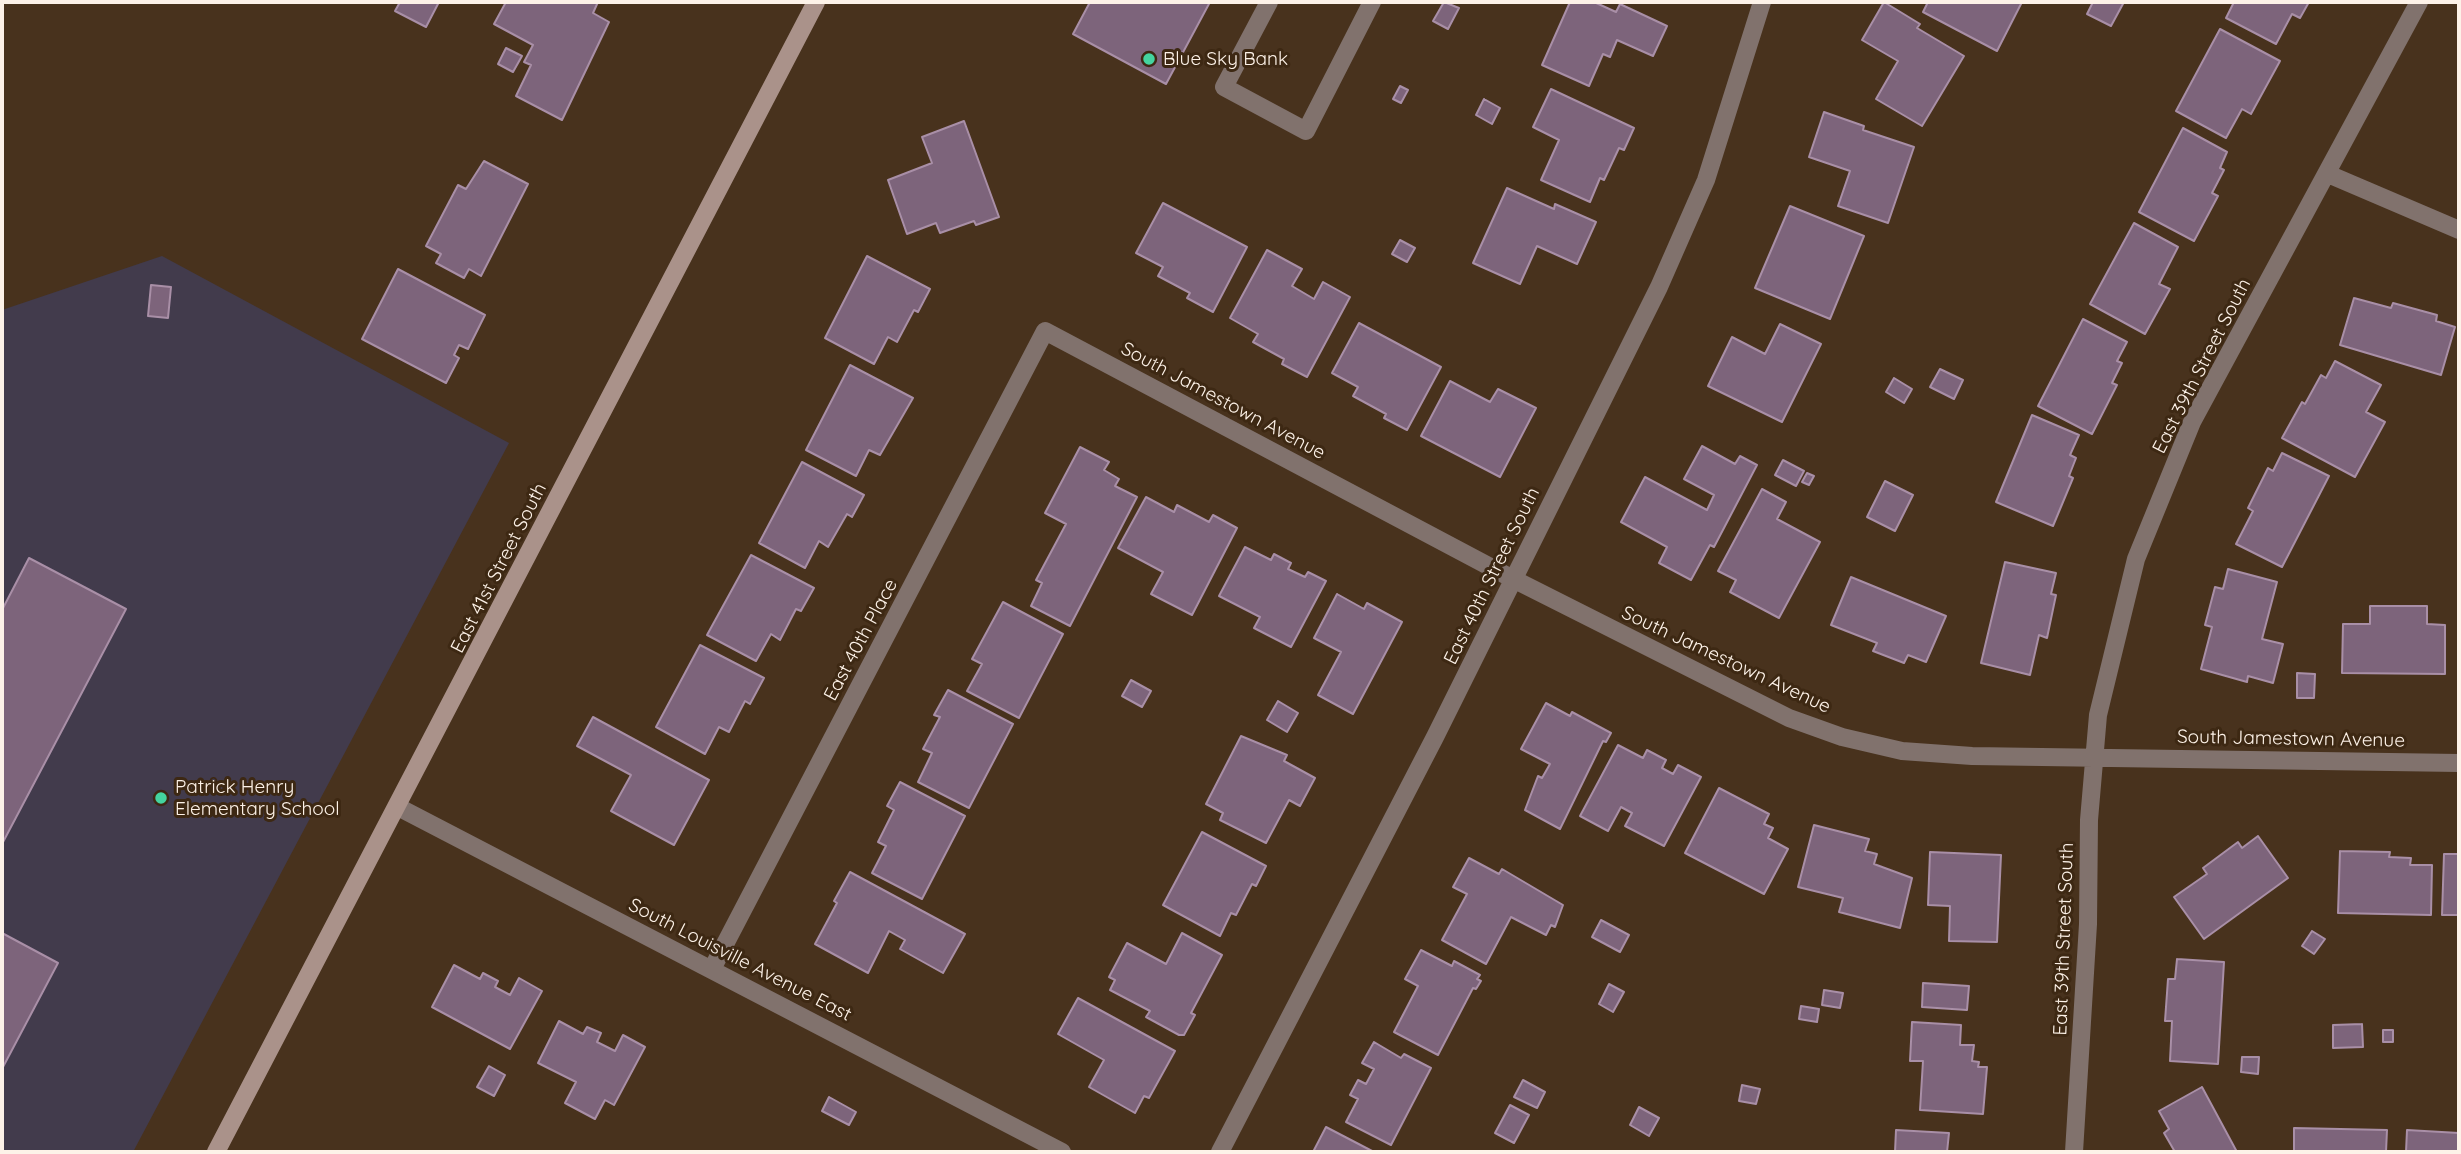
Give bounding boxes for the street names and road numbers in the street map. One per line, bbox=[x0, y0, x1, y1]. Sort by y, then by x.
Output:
street label: East 39th Street South bbox=[2148, 275, 2256, 457]
street label: South Jamestown Avenue bbox=[1117, 337, 1329, 465]
street label: East 41st Street South bbox=[446, 479, 552, 657]
street label: East 40th Street South bbox=[1439, 484, 1545, 668]
street label: East 40th Place bbox=[819, 575, 903, 705]
street label: South Jamestown Avenue bbox=[1618, 601, 1834, 719]
street label: South Jamestown Avenue bbox=[2177, 726, 2405, 752]
street label: East 39th Street South bbox=[2049, 842, 2079, 1036]
street label: South Louisville Avenue East bbox=[625, 894, 855, 1026]

